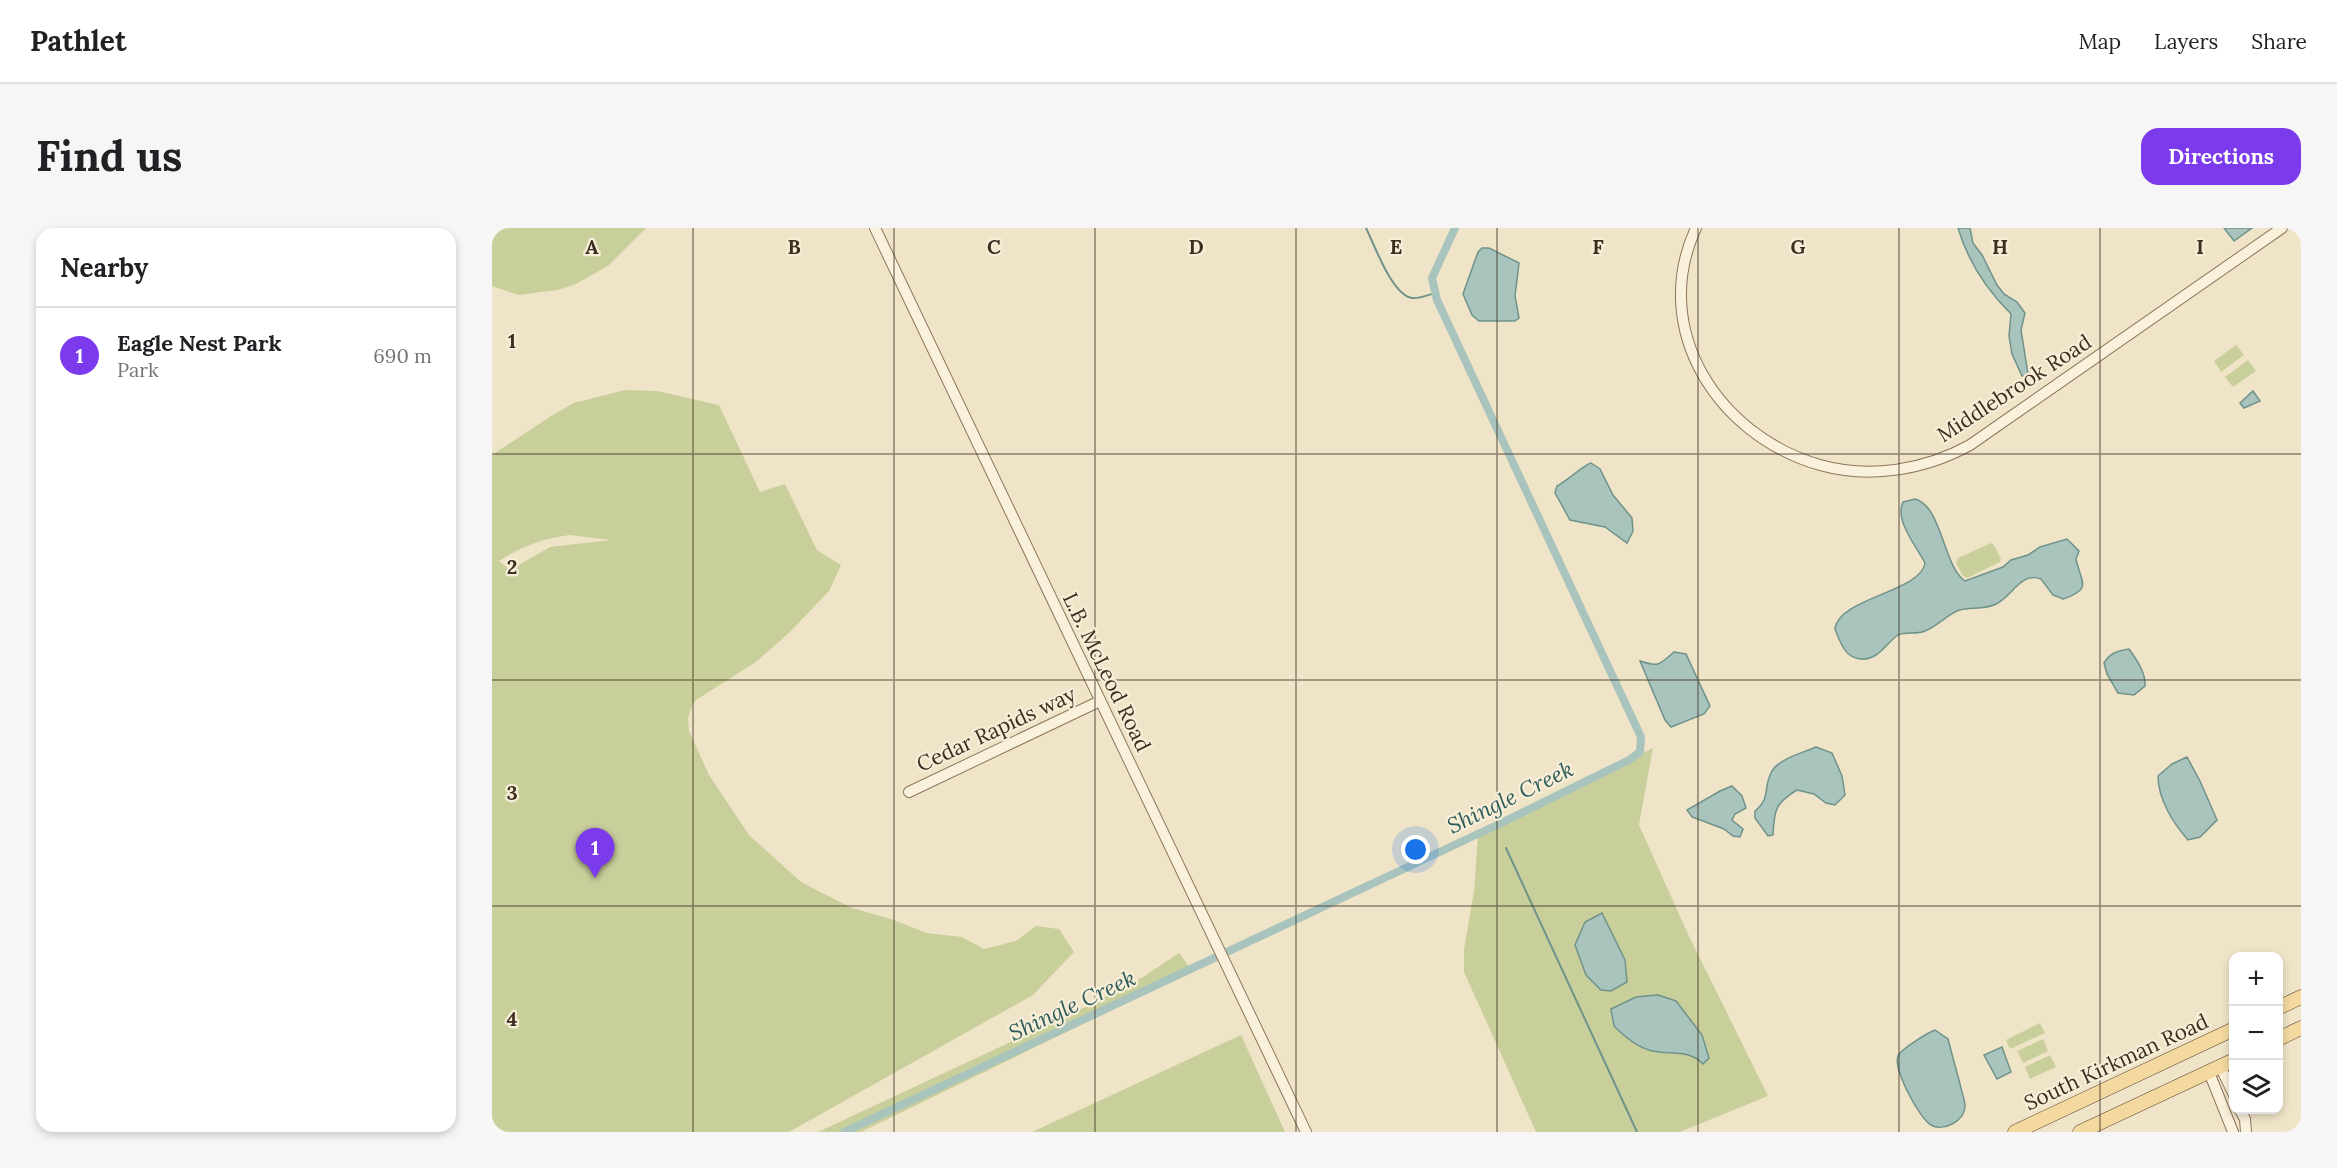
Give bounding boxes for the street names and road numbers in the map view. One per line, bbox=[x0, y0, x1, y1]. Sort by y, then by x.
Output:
street label: Middlebrook Road bbox=[1932, 328, 2096, 448]
street label: L.B. McLeod Road bbox=[1057, 588, 1157, 756]
street label: Cedar Rapids way bbox=[912, 680, 1080, 778]
street label: South Kirkman Road bbox=[2020, 1007, 2212, 1117]

